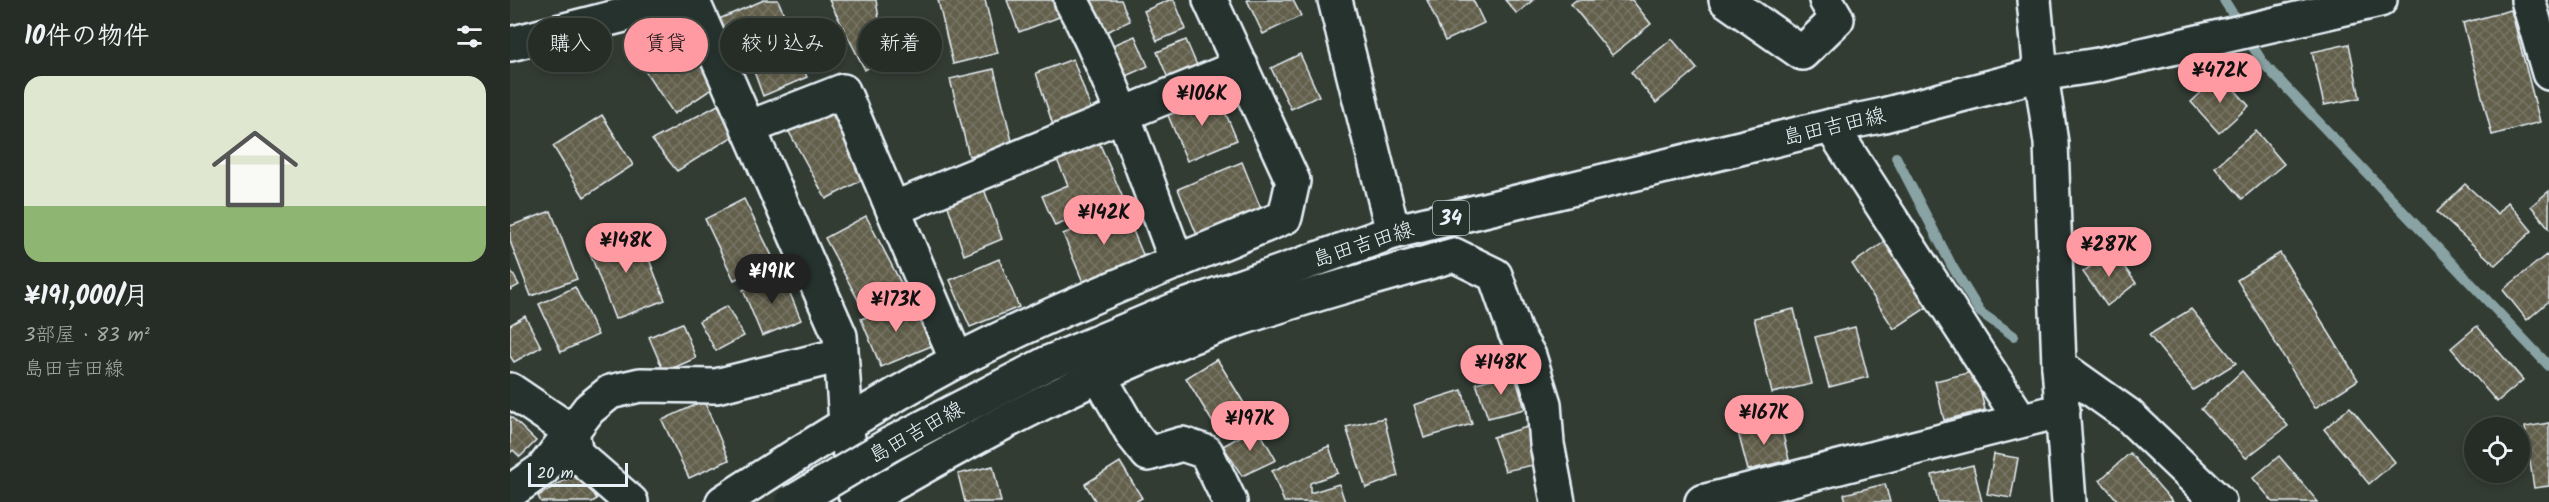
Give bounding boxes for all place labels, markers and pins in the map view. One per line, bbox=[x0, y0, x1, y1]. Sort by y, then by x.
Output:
pin: ¥472K bbox=[2178, 53, 2262, 104]
pin: ¥106K bbox=[1160, 76, 1244, 127]
pin: ¥142K bbox=[1062, 195, 1146, 246]
pin: ¥148K bbox=[584, 223, 668, 274]
pin: ¥287K bbox=[2067, 227, 2151, 278]
pin: ¥191K bbox=[730, 254, 814, 305]
pin: ¥173K bbox=[854, 282, 938, 333]
pin: ¥148K bbox=[1459, 345, 1543, 396]
pin: ¥167K bbox=[1722, 395, 1806, 446]
pin: ¥197K bbox=[1208, 401, 1292, 452]

